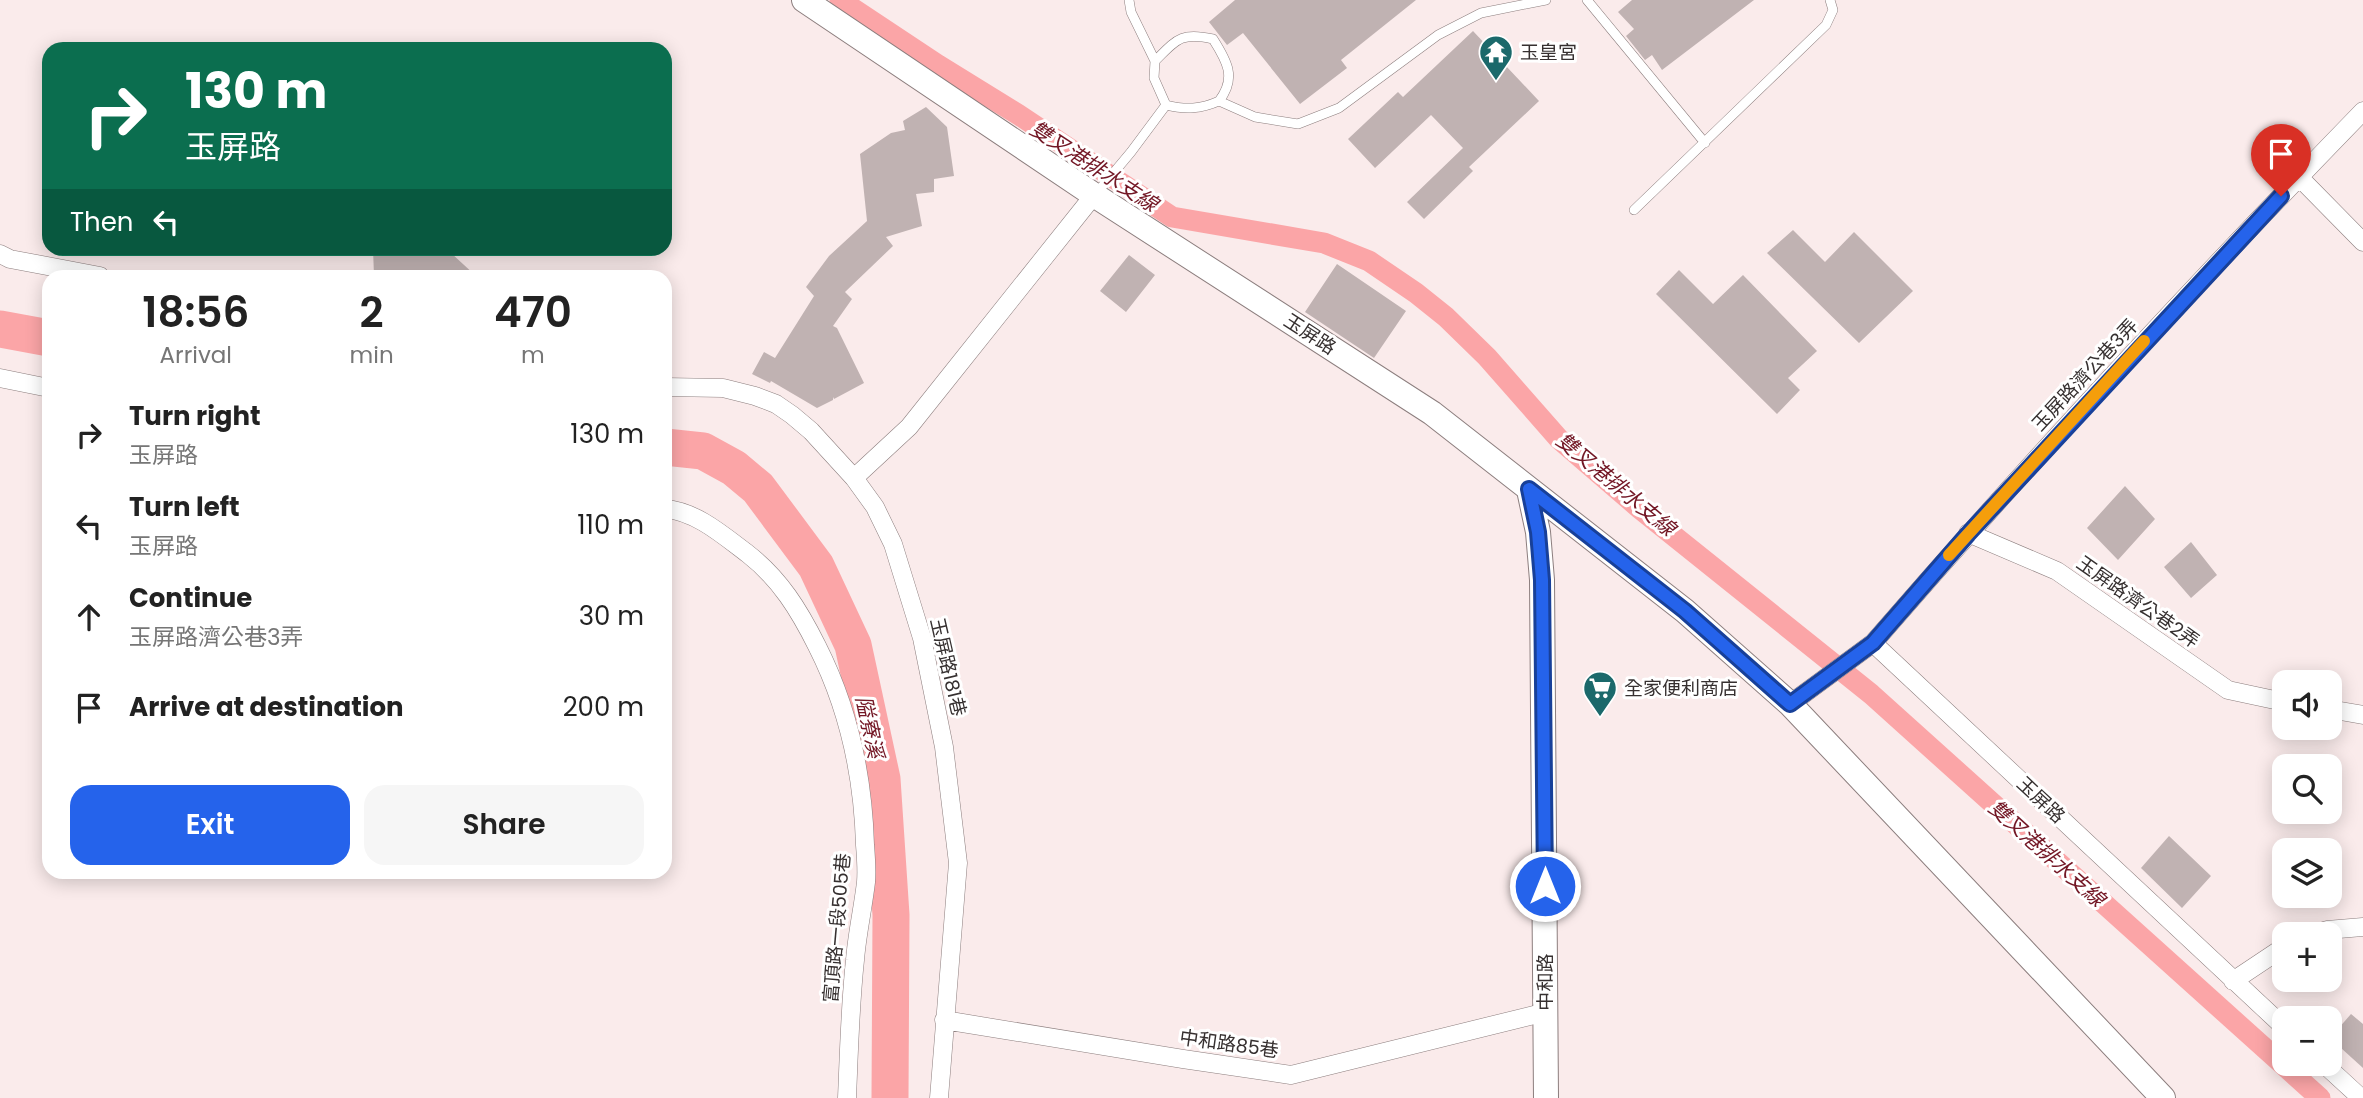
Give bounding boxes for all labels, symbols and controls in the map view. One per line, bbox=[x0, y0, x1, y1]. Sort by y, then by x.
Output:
temple icon: 玉皇宮 bbox=[1477, 33, 1515, 82]
place label: 玉皇宮 bbox=[1520, 39, 1577, 66]
text: 130 m bbox=[185, 57, 327, 125]
icon: right bbox=[70, 70, 161, 161]
water label: 雙叉港排水支線 bbox=[1024, 114, 1165, 219]
text: 玉屏路 bbox=[185, 124, 281, 169]
pin bbox=[2251, 124, 2311, 196]
icon: arrive bbox=[2262, 135, 2300, 173]
icon: left bbox=[147, 203, 185, 241]
text: Then bbox=[70, 204, 133, 240]
text: 18:56 bbox=[142, 283, 249, 342]
text: 2 bbox=[360, 283, 384, 342]
text: 470 bbox=[494, 283, 572, 342]
street label: 玉屏路 bbox=[1279, 307, 1341, 361]
street label: 玉屏路濟公巷3弄 bbox=[2026, 313, 2144, 437]
text: Arrival bbox=[160, 339, 232, 371]
text: min bbox=[350, 339, 394, 371]
text: m bbox=[521, 339, 545, 371]
text: Turn right bbox=[129, 398, 261, 434]
icon: right bbox=[70, 416, 108, 454]
text: 130 m bbox=[570, 416, 644, 452]
water label: 雙叉港排水支線 bbox=[1550, 426, 1683, 544]
text: 玉屏路 bbox=[129, 439, 198, 471]
text: Turn left bbox=[129, 489, 240, 525]
icon: left bbox=[70, 507, 108, 545]
text: 110 m bbox=[577, 507, 644, 543]
text: 玉屏路 bbox=[129, 530, 198, 562]
street label: 玉屏路濟公巷2弄 bbox=[2071, 550, 2205, 654]
text: Continue bbox=[129, 580, 252, 616]
icon: ahead bbox=[70, 598, 108, 636]
text: 30 m bbox=[579, 598, 644, 634]
street label: 玉屏路181巷 bbox=[924, 615, 972, 719]
text: 玉屏路濟公巷3弄 bbox=[129, 621, 304, 653]
supermarket icon: 全家便利商店 bbox=[1581, 669, 1619, 718]
map controls bbox=[2272, 670, 2342, 1076]
button: sound bbox=[2272, 670, 2342, 740]
place label: 全家便利商店 bbox=[1624, 675, 1738, 702]
icon: arrive bbox=[70, 689, 108, 727]
text: Arrive at destination bbox=[129, 689, 404, 725]
text: 200 m bbox=[563, 689, 644, 725]
water label: 隘寮溪 bbox=[849, 693, 891, 764]
button: search bbox=[2272, 754, 2342, 824]
street label: 玉屏路 bbox=[2011, 771, 2071, 829]
button: Exit bbox=[70, 785, 350, 865]
button: Share bbox=[364, 785, 644, 865]
water label: 雙叉港排水支線 bbox=[1983, 793, 2113, 914]
button: layers bbox=[2272, 838, 2342, 908]
position arrow bbox=[1508, 849, 1582, 923]
street label: 富頂路一段505巷 bbox=[817, 852, 857, 1004]
button: + bbox=[2272, 922, 2342, 992]
street label: 中和路 bbox=[1532, 953, 1559, 1011]
button: − bbox=[2272, 1006, 2342, 1076]
street label: 中和路85巷 bbox=[1178, 1024, 1280, 1064]

